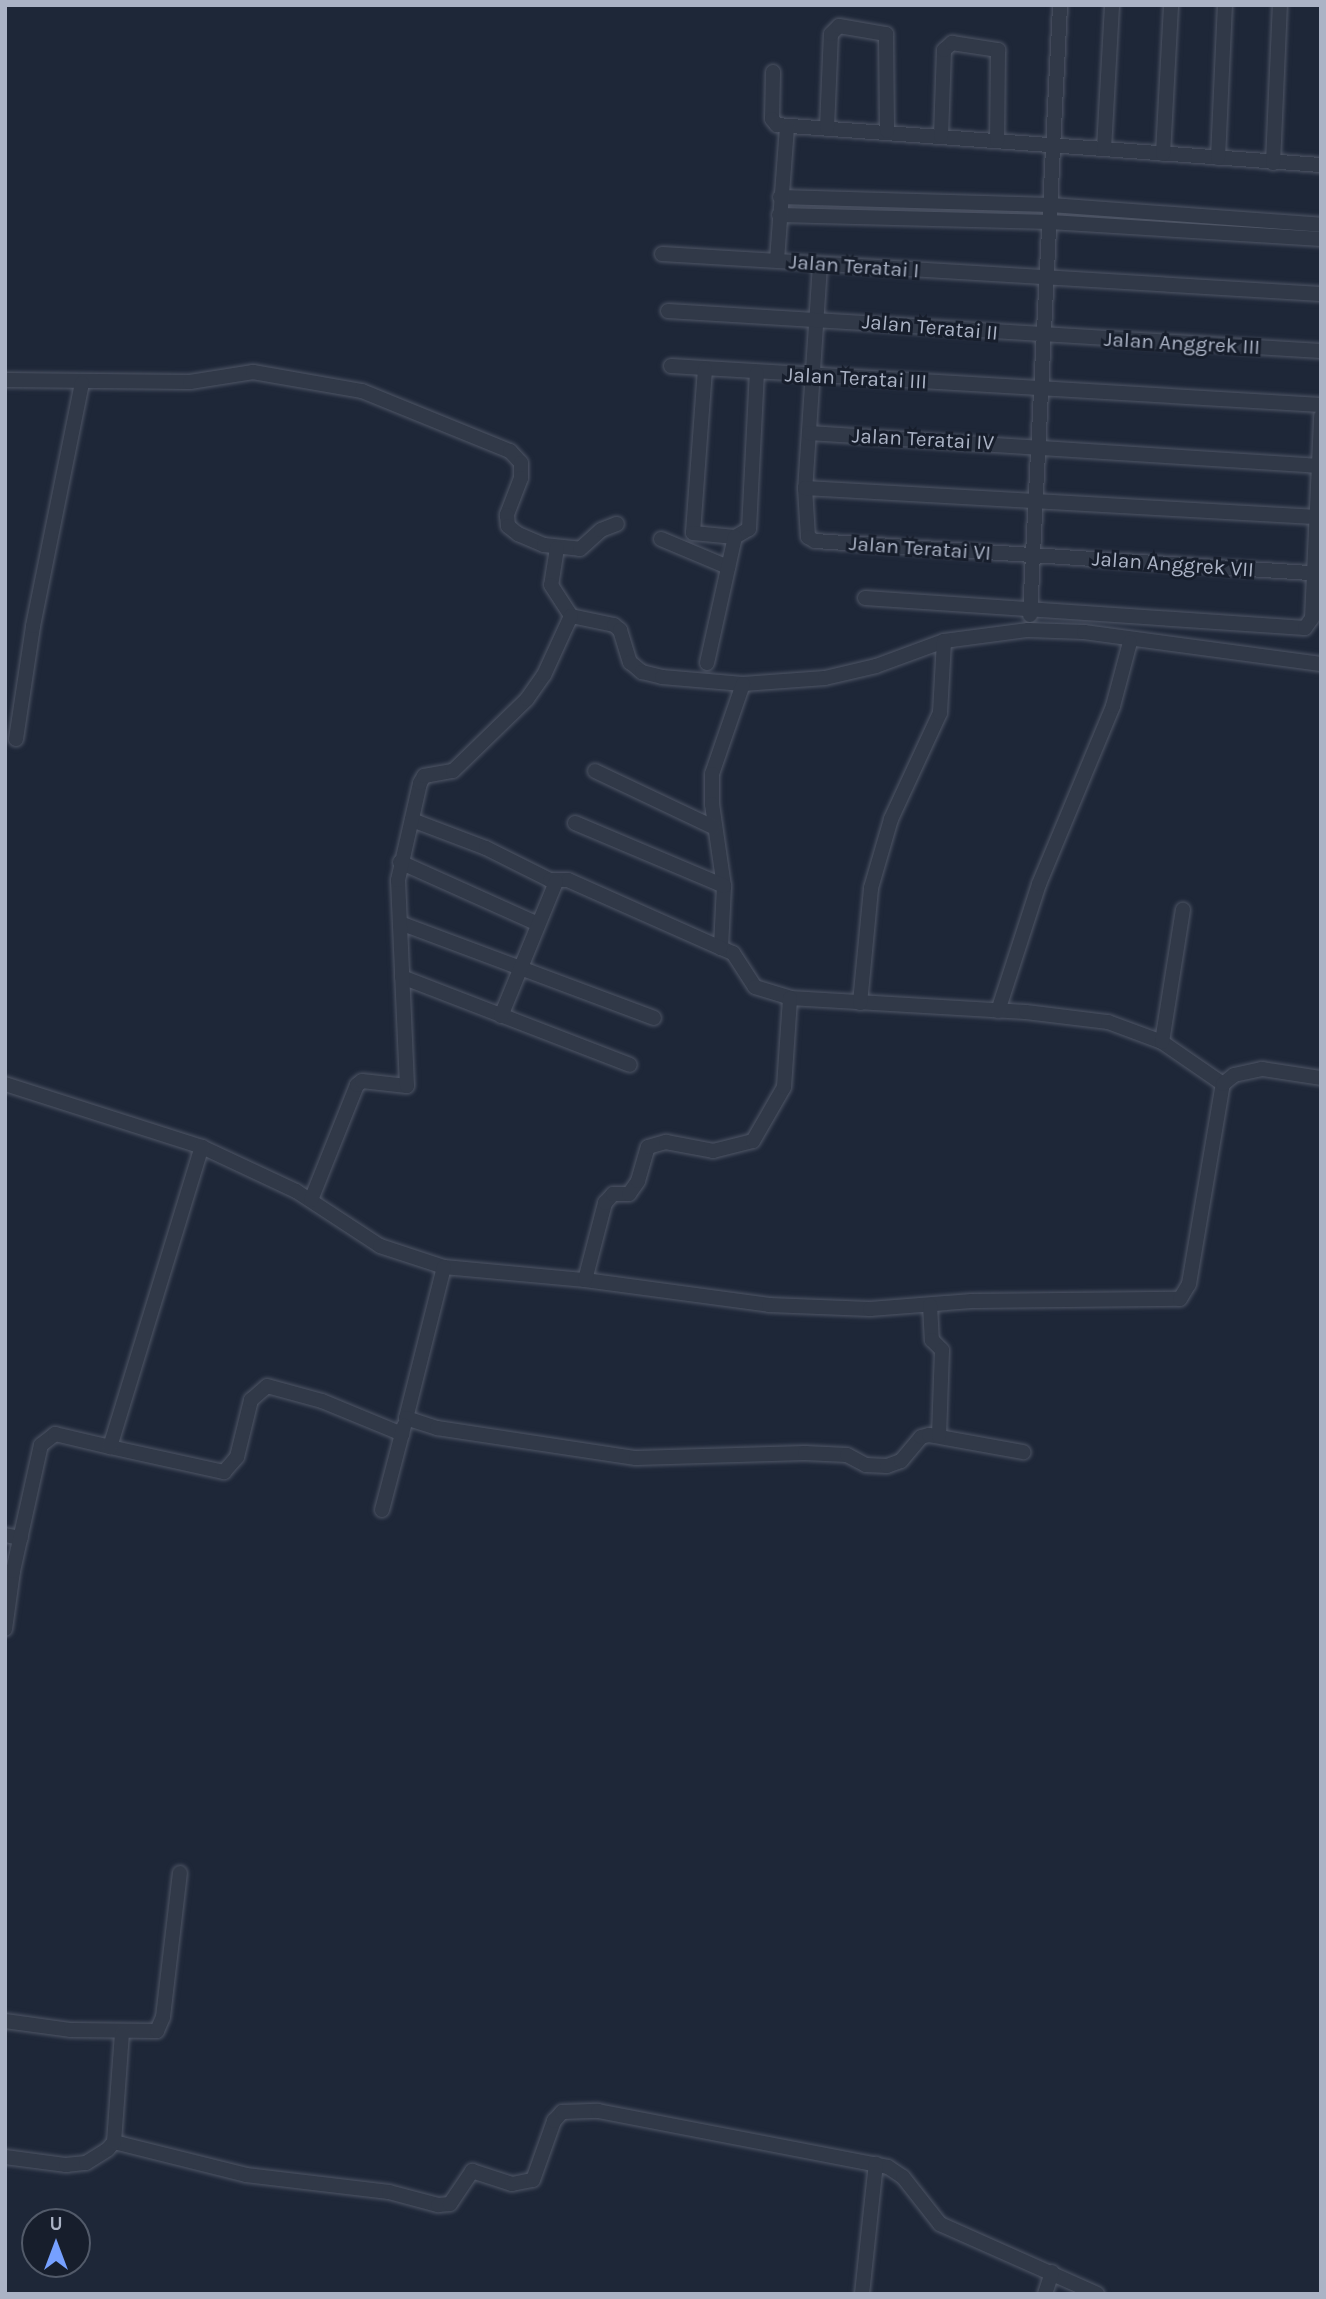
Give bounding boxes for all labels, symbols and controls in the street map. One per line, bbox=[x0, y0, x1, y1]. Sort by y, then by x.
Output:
street label: Jalan Teratai I bbox=[788, 249, 920, 283]
street label: Jalan Teratai II bbox=[861, 309, 999, 345]
street label: Jalan Anggrek III bbox=[1103, 326, 1261, 360]
street label: Jalan Teratai III bbox=[784, 362, 928, 394]
street label: Jalan Teratai IV bbox=[851, 423, 995, 455]
street label: Jalan Teratai VI bbox=[848, 530, 992, 566]
street label: Jalan Anggrek VII bbox=[1091, 546, 1255, 582]
north arrow bbox=[21, 2208, 91, 2278]
text: U bbox=[49, 2213, 63, 2235]

